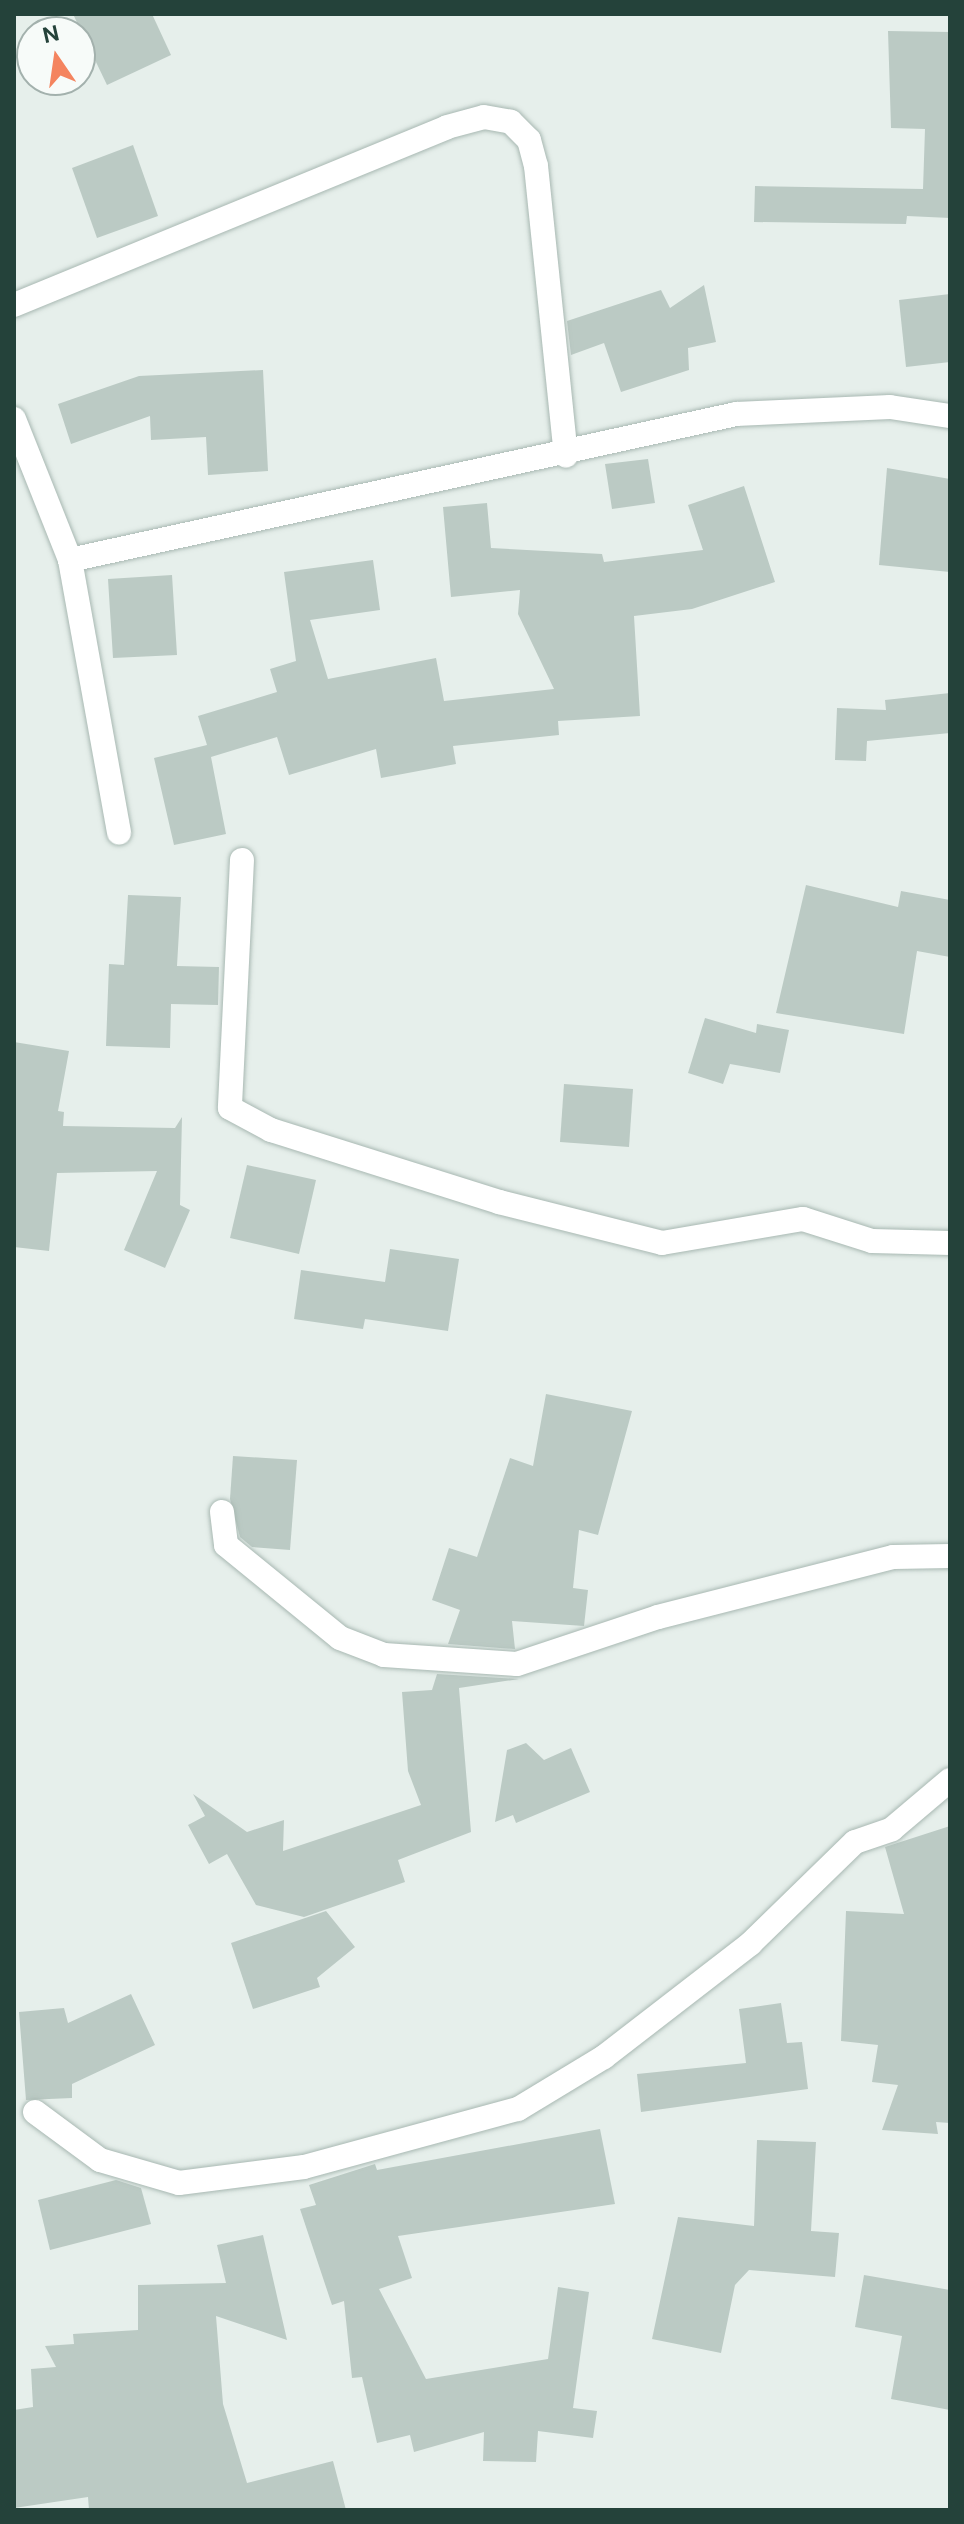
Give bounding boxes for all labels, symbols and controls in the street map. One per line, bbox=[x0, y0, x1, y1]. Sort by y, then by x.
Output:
north arrow bbox=[16, 16, 96, 96]
text: N bbox=[40, 18, 62, 50]

